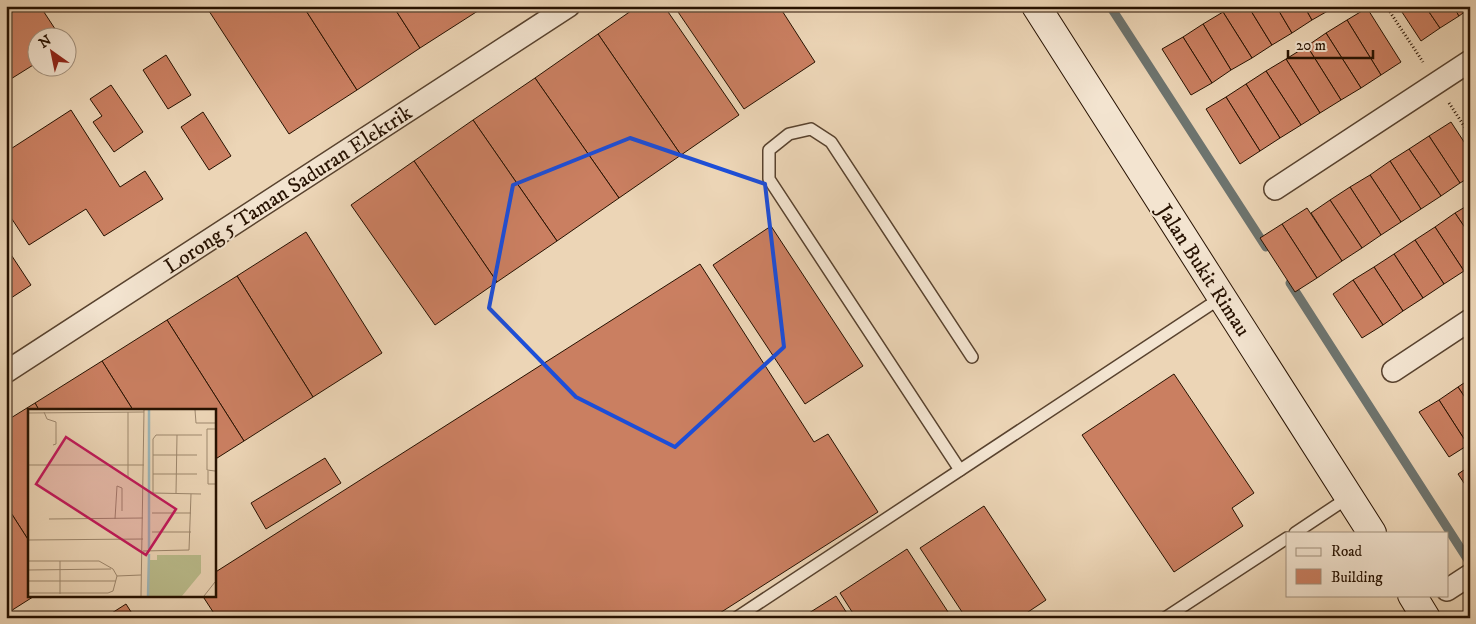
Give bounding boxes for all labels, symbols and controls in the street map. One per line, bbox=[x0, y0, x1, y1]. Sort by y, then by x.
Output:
north arrow bbox=[28, 28, 78, 78]
scale bar bbox=[1288, 28, 1374, 60]
text: N bbox=[36, 31, 56, 53]
text: 20 m bbox=[1296, 36, 1326, 55]
street label: Lorong 5 Taman Saduran Elektrik bbox=[160, 100, 418, 280]
street label: Jalan Bukit Rimau bbox=[1150, 198, 1256, 341]
inset map bbox=[28, 409, 215, 596]
legend bbox=[1286, 532, 1448, 596]
text: Road bbox=[1331, 542, 1363, 561]
text: Building bbox=[1331, 568, 1383, 587]

